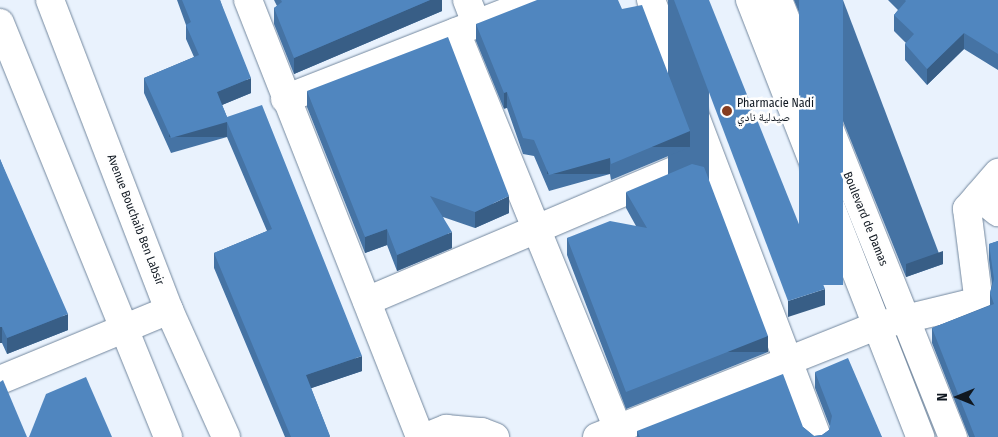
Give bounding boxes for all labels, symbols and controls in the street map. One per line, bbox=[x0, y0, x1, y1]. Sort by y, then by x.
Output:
place label: Pharmacie Nadi صيدلية نادي bbox=[737, 97, 814, 125]
marker: Pharmacie Nadi صيدلية نادي bbox=[721, 105, 733, 117]
street label: Avenue Bouchaib Ben Labsir bbox=[103, 153, 167, 287]
street label: Boulevard de Damas bbox=[840, 170, 890, 268]
north arrow bbox=[933, 372, 983, 422]
text: N bbox=[934, 393, 951, 401]

